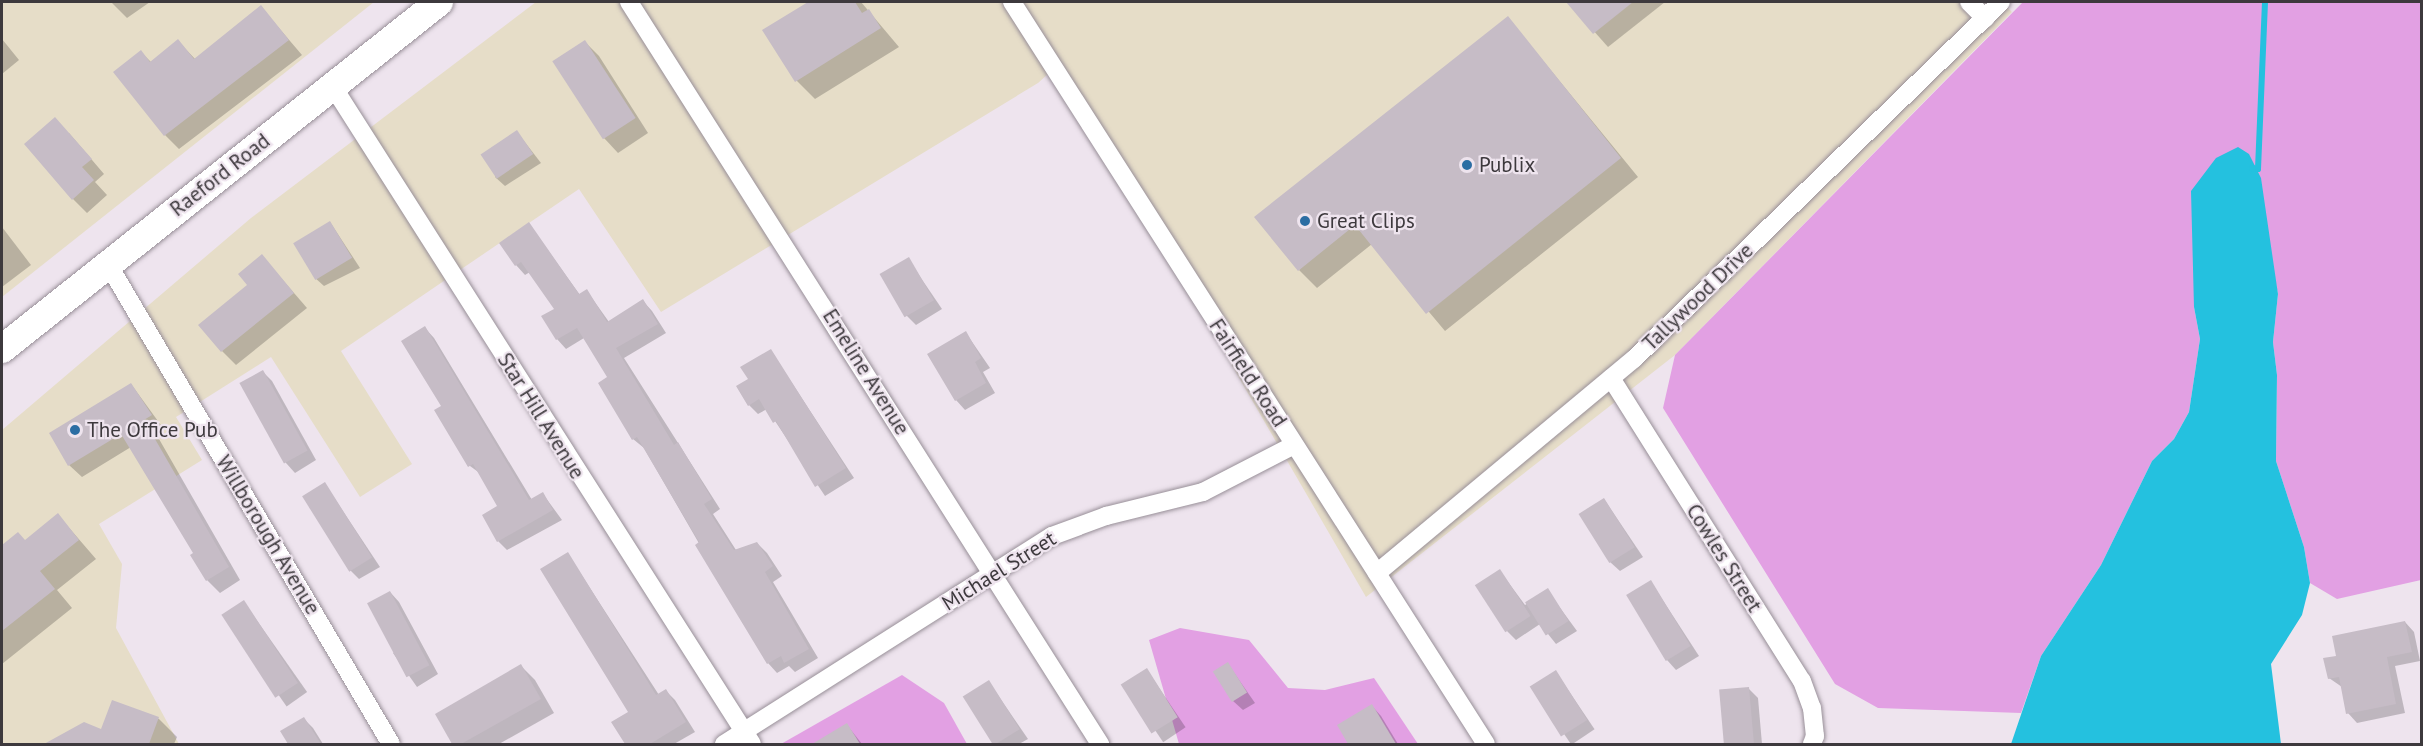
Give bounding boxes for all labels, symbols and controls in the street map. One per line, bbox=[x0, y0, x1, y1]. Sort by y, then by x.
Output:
street label: Raeford Road bbox=[165, 128, 275, 222]
place label: Publix bbox=[1479, 152, 1535, 178]
marker: Publix bbox=[1460, 158, 1474, 172]
place label: Great Clips bbox=[1317, 208, 1415, 234]
marker: Great Clips bbox=[1298, 214, 1312, 228]
street label: Tallywood Drive bbox=[1638, 238, 1758, 356]
street label: Emeline Avenue bbox=[817, 304, 915, 440]
street label: Fairfield Road bbox=[1204, 314, 1292, 432]
street label: Star Hill Avenue bbox=[492, 348, 590, 484]
place label: The Office Pub bbox=[87, 417, 218, 443]
marker: The Office Pub bbox=[68, 423, 82, 437]
street label: Willborough Avenue bbox=[210, 451, 326, 619]
street label: Cowles Street bbox=[1681, 499, 1767, 617]
street label: Michael Street bbox=[937, 526, 1061, 616]

